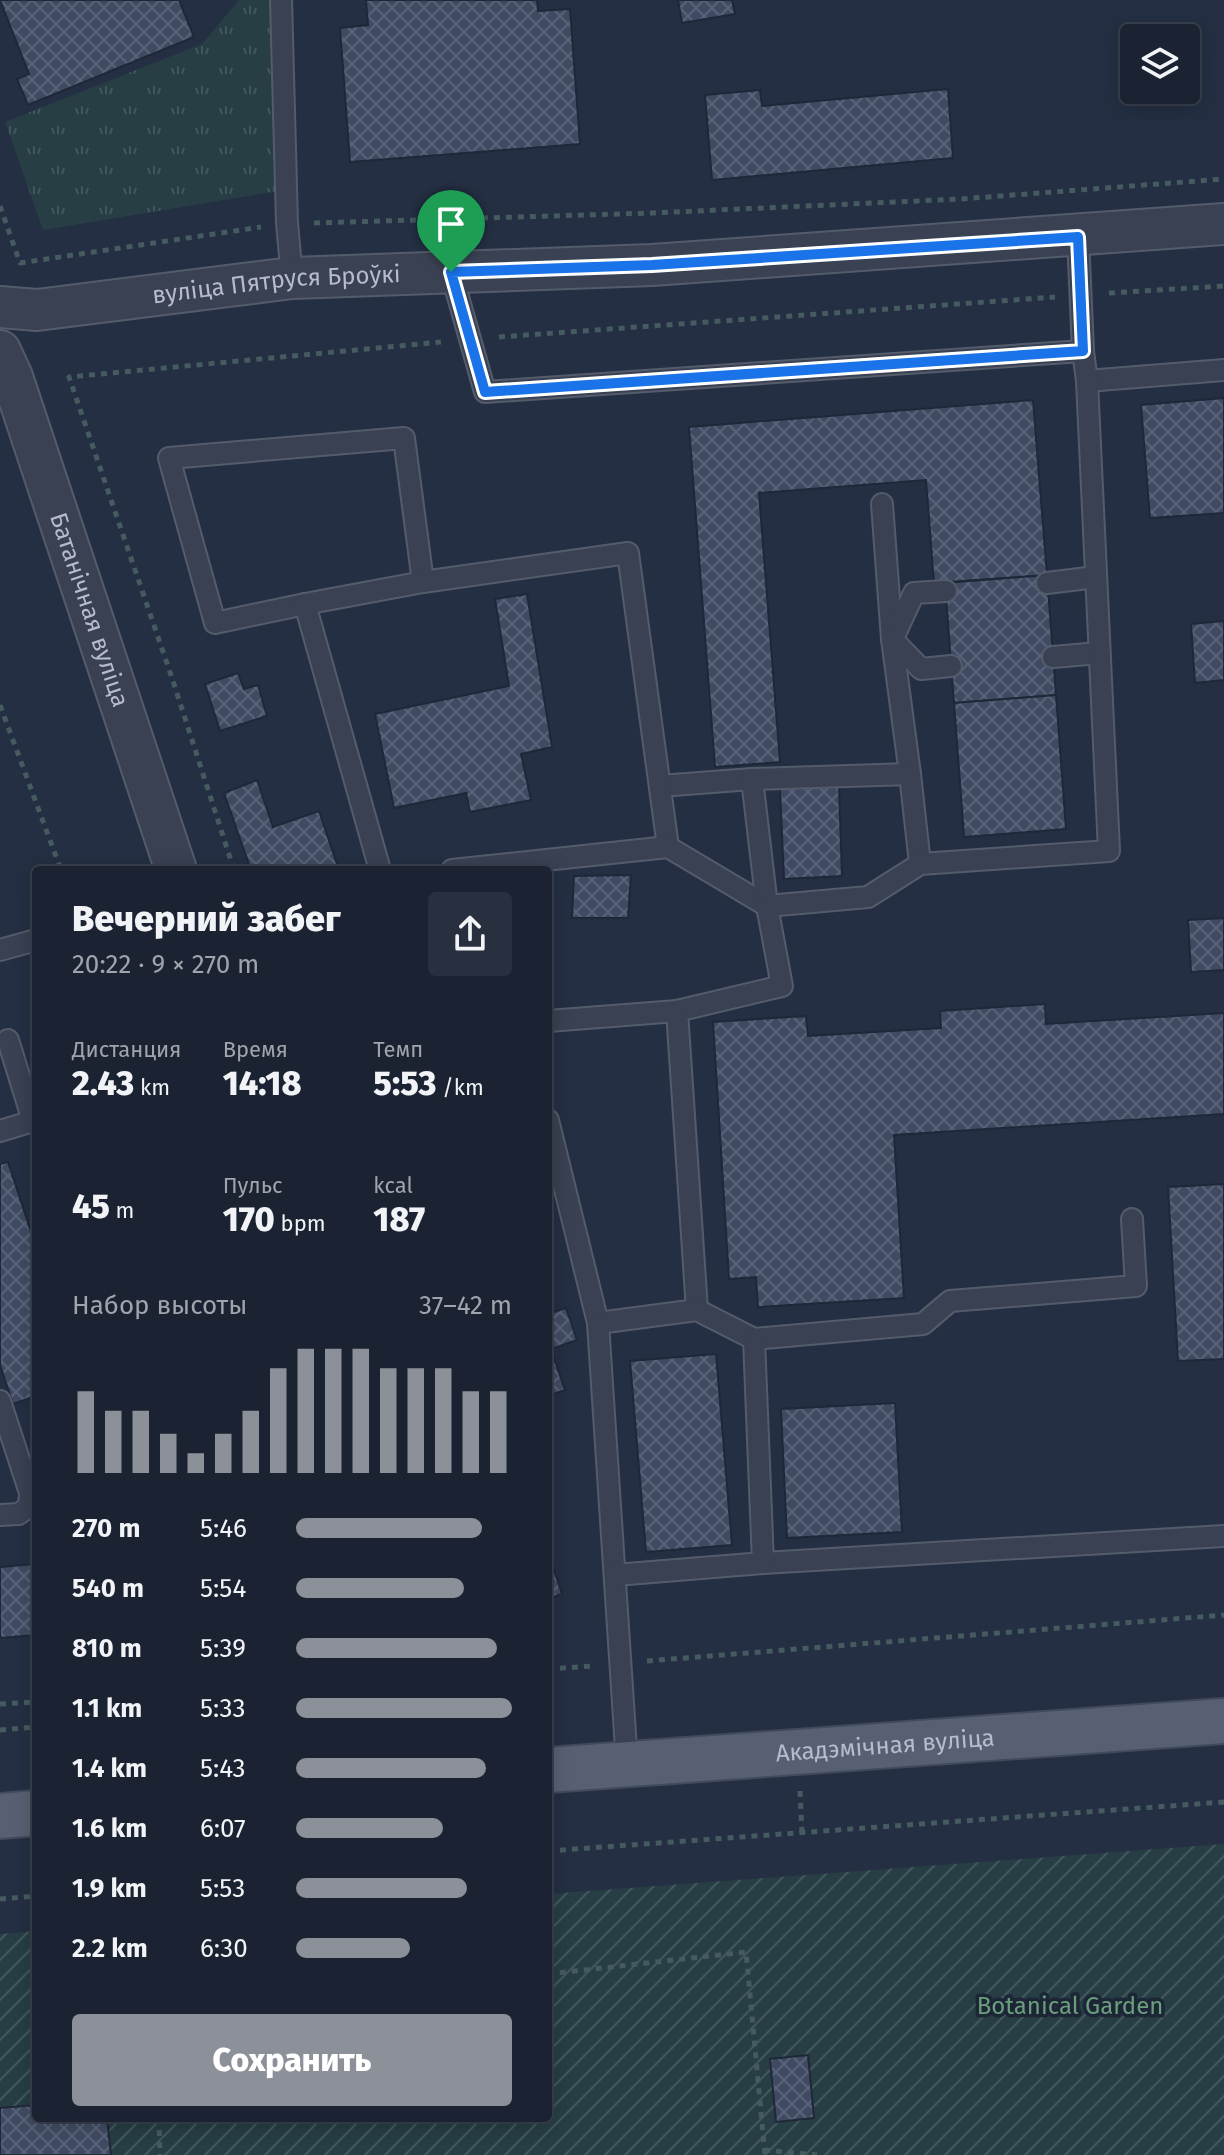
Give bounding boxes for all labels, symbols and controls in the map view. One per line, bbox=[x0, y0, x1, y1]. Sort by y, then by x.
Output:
map controls bbox=[1120, 24, 1200, 104]
button: layers bbox=[1120, 24, 1200, 104]
pin bbox=[417, 190, 485, 272]
icon: arrive bbox=[429, 202, 473, 246]
street label: вуліца Пятруся Броўкі bbox=[151, 260, 401, 309]
street label: Батанічная вуліца bbox=[44, 509, 135, 711]
button: share bbox=[428, 892, 512, 976]
text: Вечерний забег bbox=[72, 897, 341, 941]
text: 20:22 · 9 × 270 m bbox=[72, 949, 259, 980]
text: Дистанция bbox=[72, 1036, 181, 1063]
text: Время bbox=[223, 1036, 288, 1063]
text: Темп bbox=[373, 1036, 423, 1063]
text: 2.43 bbox=[72, 1063, 134, 1104]
text: 14:18 bbox=[223, 1063, 302, 1104]
text: 5:53 bbox=[373, 1063, 437, 1104]
text: km bbox=[134, 1074, 170, 1101]
text: /km bbox=[437, 1074, 484, 1101]
text: Пульс bbox=[223, 1172, 283, 1199]
text: kcal bbox=[373, 1172, 413, 1199]
text: 45 bbox=[72, 1186, 110, 1227]
text: m bbox=[110, 1197, 134, 1224]
text: 170 bbox=[223, 1199, 275, 1240]
text: 187 bbox=[373, 1199, 425, 1240]
text: bpm bbox=[275, 1210, 326, 1237]
text: Набор высоты bbox=[72, 1290, 247, 1321]
text: 37–42 m bbox=[419, 1290, 512, 1321]
text: 270 m bbox=[72, 1513, 140, 1544]
text: 5:46 bbox=[200, 1513, 247, 1544]
text: 540 m bbox=[72, 1573, 144, 1604]
text: 5:54 bbox=[200, 1573, 246, 1604]
text: 810 m bbox=[72, 1633, 142, 1664]
text: 5:39 bbox=[200, 1633, 246, 1664]
text: 1.1 km bbox=[72, 1693, 142, 1724]
text: 5:33 bbox=[200, 1693, 245, 1724]
street label: Акадэмічная вуліца bbox=[775, 1724, 996, 1767]
text: 1.4 km bbox=[72, 1753, 147, 1784]
text: 5:43 bbox=[200, 1753, 246, 1784]
text: 1.6 km bbox=[72, 1813, 147, 1844]
text: 6:07 bbox=[200, 1813, 246, 1844]
text: 1.9 km bbox=[72, 1873, 147, 1904]
text: 5:53 bbox=[200, 1873, 245, 1904]
text: 2.2 km bbox=[72, 1933, 148, 1964]
text: 6:30 bbox=[200, 1933, 248, 1964]
park label: Botanical Garden bbox=[977, 1992, 1163, 2020]
button: Сохранить bbox=[72, 2014, 512, 2106]

